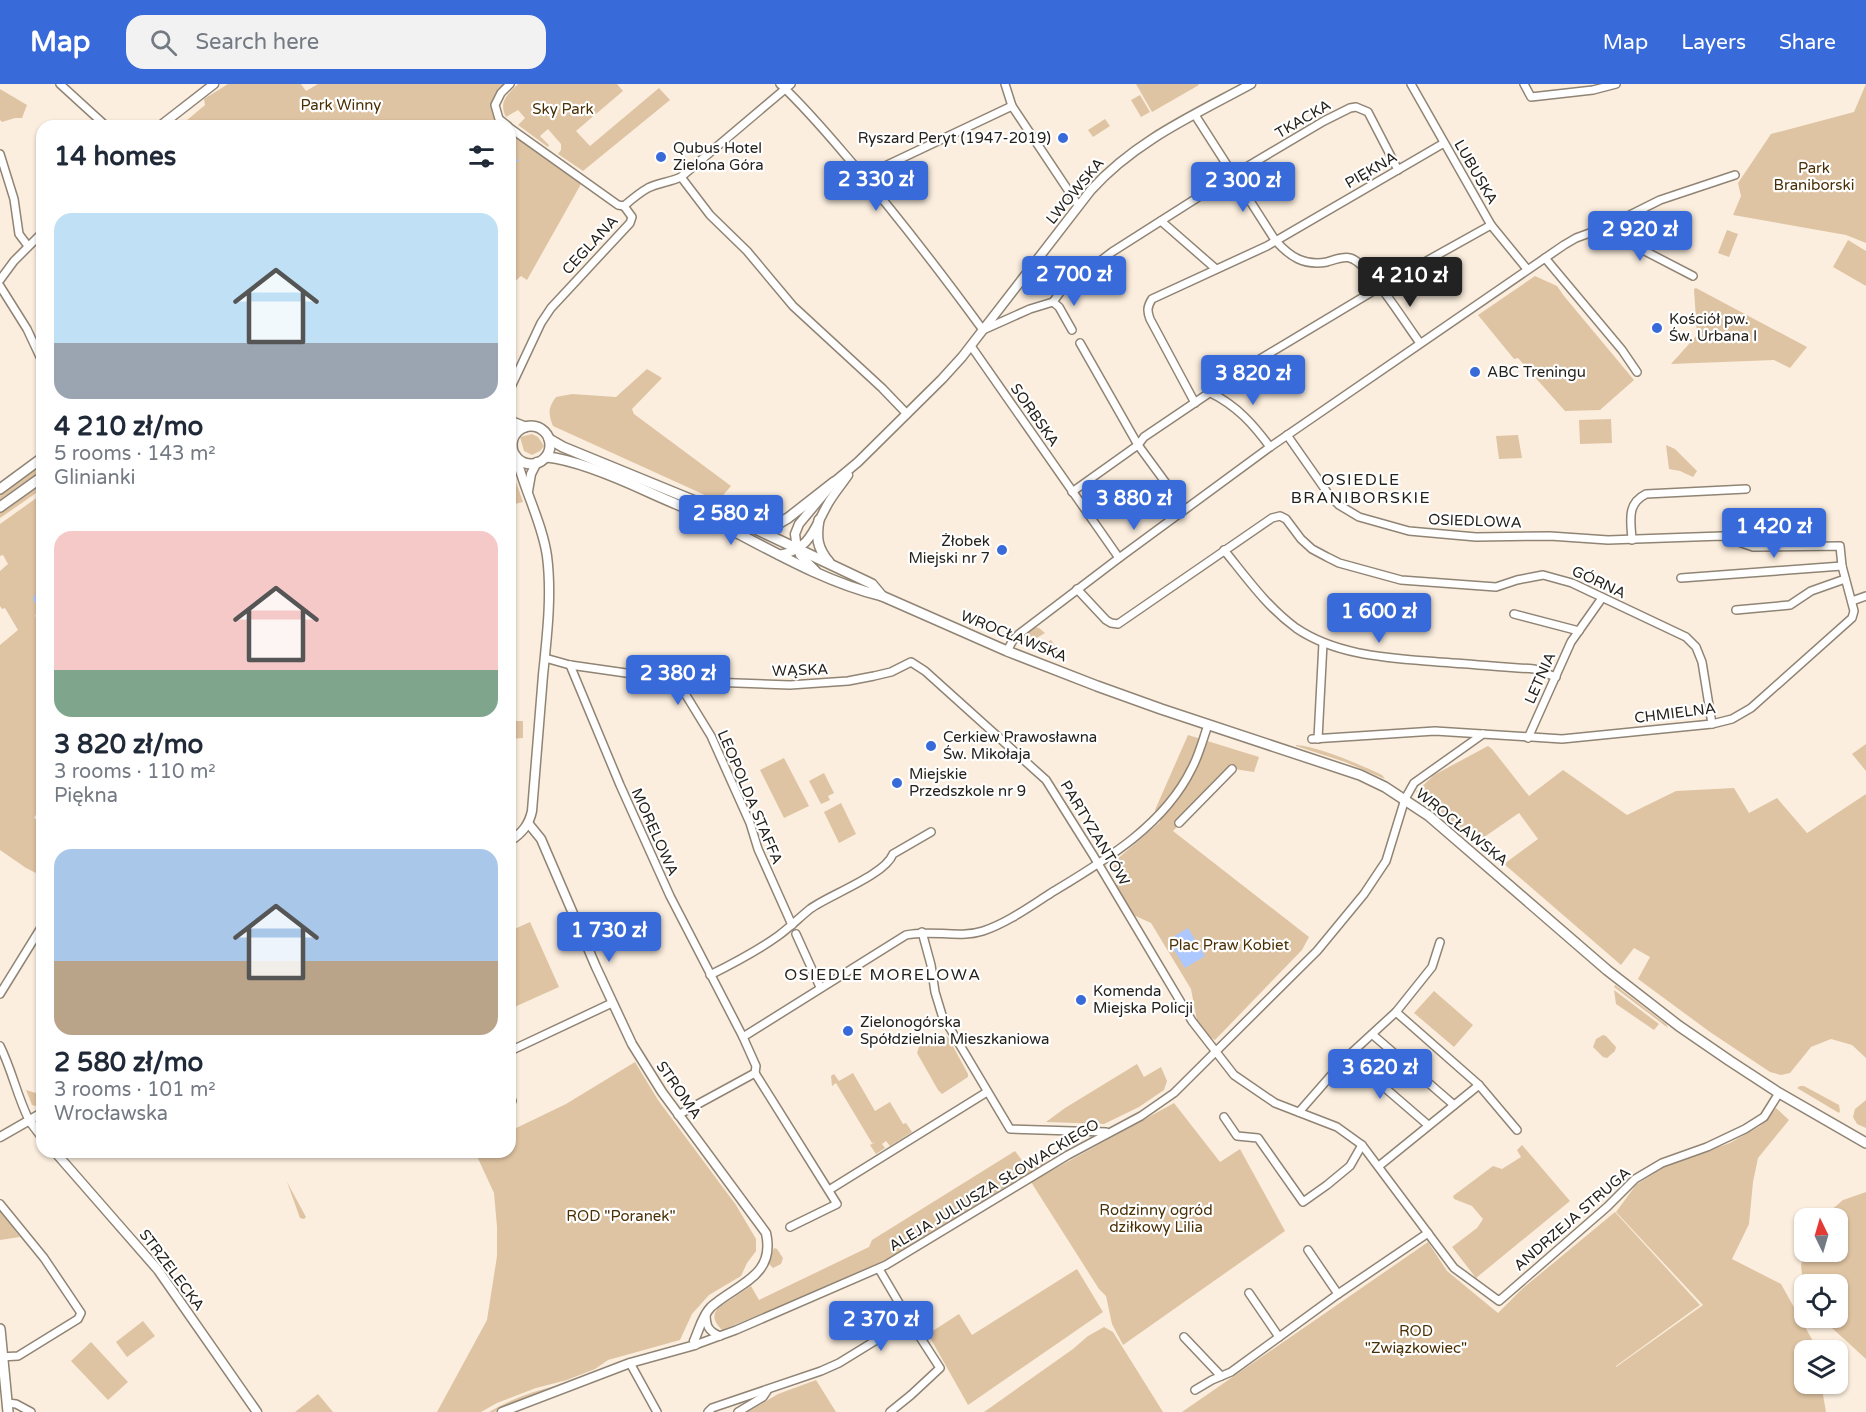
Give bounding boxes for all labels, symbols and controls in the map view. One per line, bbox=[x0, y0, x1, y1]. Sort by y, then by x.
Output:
search box bbox=[126, 15, 546, 69]
text: Map bbox=[30, 25, 90, 59]
icon: search bbox=[147, 26, 180, 59]
text: Search here bbox=[195, 29, 319, 55]
text: Map bbox=[1603, 30, 1648, 55]
text: Layers bbox=[1681, 30, 1746, 55]
text: Share bbox=[1779, 30, 1836, 55]
park label: Park Winny bbox=[301, 96, 381, 114]
street label: TKACKA bbox=[1272, 96, 1334, 142]
park label: Sky Park bbox=[532, 100, 594, 118]
place label: Ryszard Peryt (1947-2019) bbox=[858, 129, 1051, 147]
marker: Ryszard Peryt (1947-2019) bbox=[1056, 131, 1070, 145]
street label: LUBUSKA bbox=[1450, 136, 1502, 208]
place label: Qubus Hotel Zielona Góra bbox=[673, 139, 764, 174]
icon: filters bbox=[465, 140, 498, 173]
text: 14 homes bbox=[54, 141, 176, 172]
street label: PIĘKNA bbox=[1342, 148, 1400, 192]
marker: Qubus Hotel Zielona Góra bbox=[654, 150, 668, 164]
street label: LWOWSKA bbox=[1042, 154, 1108, 228]
park label: Park Braniborski bbox=[1774, 159, 1854, 194]
pin: 2 330 zł bbox=[814, 161, 938, 212]
pin: 2 300 zł bbox=[1181, 162, 1305, 213]
text: 2 330 zł bbox=[838, 168, 914, 192]
text: 2 300 zł bbox=[1205, 169, 1281, 193]
pin: 2 920 zł bbox=[1578, 211, 1702, 262]
street label: CEGLANA bbox=[558, 212, 622, 278]
text: 2 920 zł bbox=[1602, 218, 1678, 242]
icon: home bbox=[222, 252, 330, 360]
pin: 2 700 zł bbox=[1012, 256, 1136, 307]
pin: 4 210 zł bbox=[1348, 257, 1472, 308]
text: 2 700 zł bbox=[1036, 263, 1112, 287]
text: 4 210 zł bbox=[1372, 264, 1448, 288]
place label: Kościół pw. Św. Urbana I bbox=[1669, 310, 1757, 345]
marker: Kościół pw. Św. Urbana I bbox=[1650, 321, 1664, 335]
pin: 3 820 zł bbox=[1191, 355, 1315, 406]
text: 3 820 zł bbox=[1215, 362, 1291, 386]
place label: ABC Treningu bbox=[1487, 363, 1586, 381]
marker: ABC Treningu bbox=[1468, 365, 1482, 379]
street label: SORBSKA bbox=[1007, 380, 1063, 450]
text: 4 210 zł/mo bbox=[54, 411, 203, 442]
text: 5 rooms · 143 m² bbox=[54, 442, 216, 466]
text: Glinianki bbox=[54, 466, 136, 490]
district label: OSIEDLE BRANIBORSKIE bbox=[1291, 470, 1431, 508]
pin: 3 880 zł bbox=[1072, 480, 1196, 531]
text: 3 880 zł bbox=[1096, 487, 1172, 511]
pin: 2 580 zł bbox=[669, 495, 793, 546]
text: 2 580 zł bbox=[693, 502, 769, 526]
pin: 1 420 zł bbox=[1712, 508, 1836, 559]
street label: OSIEDLOWA bbox=[1428, 510, 1522, 532]
text: 1 420 zł bbox=[1736, 515, 1812, 539]
place label: Żłobek Miejski nr 7 bbox=[908, 532, 990, 567]
marker: Żłobek Miejski nr 7 bbox=[995, 543, 1009, 557]
street label: GÓRNA bbox=[1569, 562, 1629, 602]
icon: home bbox=[222, 570, 330, 678]
pin: 1 600 zł bbox=[1317, 593, 1441, 644]
text: 1 600 zł bbox=[1341, 600, 1417, 624]
street label: WROCŁAWSKA bbox=[958, 606, 1070, 666]
street label: LETNIA bbox=[1521, 649, 1559, 707]
pin: 2 380 zł bbox=[616, 655, 740, 706]
street label: WĄSKA bbox=[771, 660, 829, 680]
text: 2 380 zł bbox=[640, 662, 716, 686]
street label: CHMIELNA bbox=[1633, 699, 1717, 727]
street label: LEOPOLDA STAFFA bbox=[714, 727, 786, 867]
place label: Cerkiew Prawosławna Św. Mikołaja bbox=[943, 728, 1097, 763]
text: 3 820 zł/mo bbox=[54, 729, 203, 760]
marker: Cerkiew Prawosławna Św. Mikołaja bbox=[924, 739, 938, 753]
text: 3 rooms · 110 m² bbox=[54, 760, 216, 784]
place label: Miejskie Przedszkole nr 9 bbox=[909, 765, 1026, 800]
marker: Miejskie Przedszkole nr 9 bbox=[890, 776, 904, 790]
street label: PARTYZANTÓW bbox=[1056, 777, 1134, 889]
text: Piękna bbox=[54, 784, 118, 808]
street label: WROCŁAWSKA bbox=[1412, 784, 1512, 870]
street label: MORELOWA bbox=[628, 785, 682, 879]
icon: home bbox=[222, 888, 330, 996]
pin: 1 730 zł bbox=[547, 912, 671, 963]
text: 1 730 zł bbox=[571, 919, 647, 943]
park label: Plac Praw Kobiet bbox=[1169, 936, 1289, 954]
district label: OSIEDLE MORELOWA bbox=[784, 965, 982, 985]
place label: Komenda Miejska Policji bbox=[1093, 982, 1193, 1017]
marker: Komenda Miejska Policji bbox=[1074, 993, 1088, 1007]
place label: Zielonogórska Spółdzielnia Mieszkaniowa bbox=[860, 1013, 1049, 1048]
marker: Zielonogórska Spółdzielnia Mieszkaniowa bbox=[841, 1024, 855, 1038]
text: 2 580 zł/mo bbox=[54, 1047, 203, 1078]
pin: 3 620 zł bbox=[1318, 1049, 1442, 1100]
text: 3 620 zł bbox=[1342, 1056, 1418, 1080]
street label: STROMA bbox=[653, 1058, 705, 1122]
text: 3 rooms · 101 m² bbox=[54, 1078, 216, 1102]
text: Wrocławska bbox=[54, 1102, 168, 1126]
street label: ALEJA JULIUSZA SŁOWACKIEGO bbox=[886, 1115, 1102, 1255]
street label: ANDRZEJA STRUGA bbox=[1510, 1163, 1634, 1275]
park label: Rodzinny ogród dziłkowy Lilia bbox=[1099, 1201, 1213, 1236]
park label: ROD "Poranek" bbox=[566, 1207, 676, 1225]
north arrow bbox=[1794, 1208, 1848, 1262]
map controls bbox=[1794, 1208, 1848, 1394]
street label: STRZELECKA bbox=[136, 1226, 208, 1314]
button: locate bbox=[1794, 1274, 1848, 1328]
pin: 2 370 zł bbox=[819, 1301, 943, 1352]
text: 2 370 zł bbox=[843, 1308, 919, 1332]
park label: ROD "Związkowiec" bbox=[1365, 1322, 1467, 1357]
button: layers bbox=[1794, 1340, 1848, 1394]

